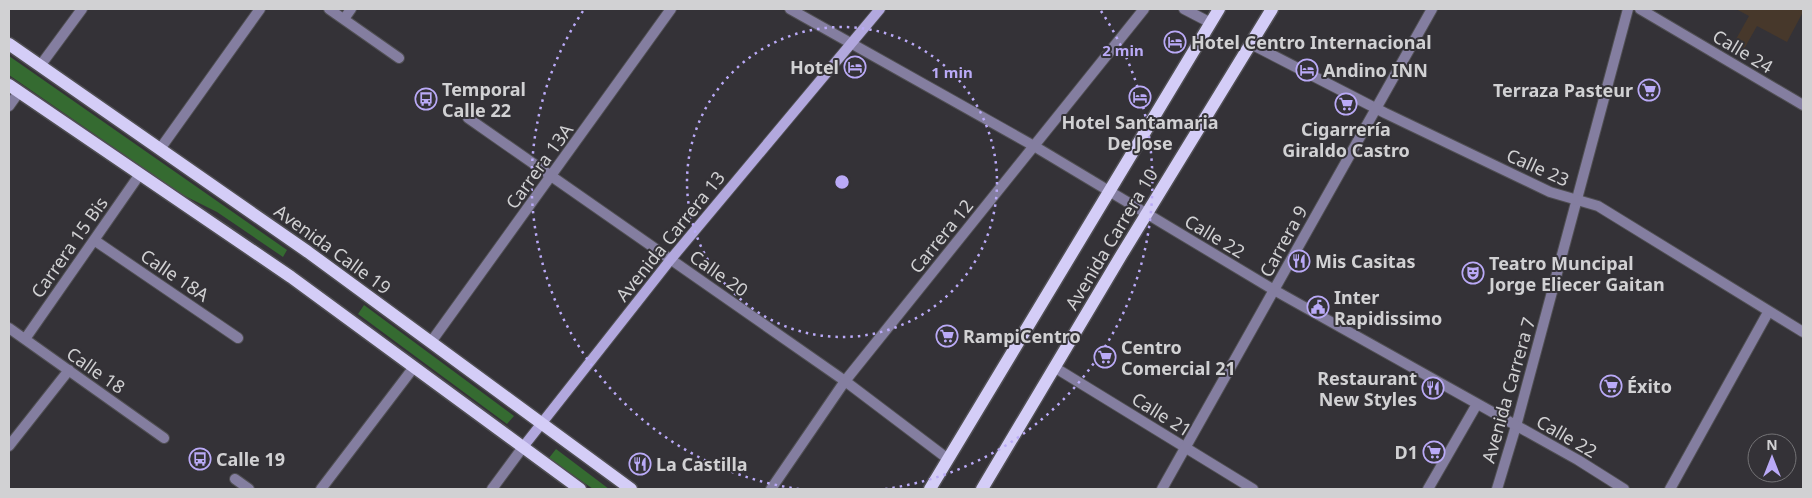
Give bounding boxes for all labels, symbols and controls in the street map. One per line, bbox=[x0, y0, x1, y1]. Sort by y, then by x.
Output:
street label: Calle 24 bbox=[1708, 24, 1778, 78]
hotel icon: Hotel Centro Internacional bbox=[1163, 30, 1187, 54]
place label: Hotel Centro Internacional bbox=[1191, 30, 1432, 54]
text: 2 min bbox=[1102, 40, 1144, 60]
place label: Hotel bbox=[790, 55, 839, 79]
hotel icon: Hotel bbox=[843, 55, 867, 79]
hotel icon: Andino INN bbox=[1295, 58, 1319, 82]
place label: Andino INN bbox=[1323, 58, 1428, 82]
text: 1 min bbox=[931, 62, 973, 82]
place label: Temporal Calle 22 bbox=[442, 77, 526, 122]
place label: Terraza Pasteur bbox=[1493, 78, 1633, 102]
supermarket icon: Terraza Pasteur bbox=[1637, 78, 1661, 102]
hotel icon: Hotel Santamaria De Jose bbox=[1128, 85, 1152, 109]
bus stop icon: Temporal Calle 22 bbox=[414, 87, 438, 111]
supermarket icon: Cigarrería Giraldo Castro bbox=[1334, 92, 1358, 116]
place label: Hotel Santamaria De Jose bbox=[1061, 110, 1219, 155]
place label: Cigarrería Giraldo Castro bbox=[1282, 117, 1410, 162]
street label: Carrera 13A bbox=[500, 118, 578, 214]
street label: Calle 23 bbox=[1503, 143, 1573, 191]
street label: Avenida Carrera 10 bbox=[1059, 164, 1163, 314]
street label: Avenida Carrera 13 bbox=[610, 166, 730, 306]
centre of rings bbox=[833, 173, 851, 191]
street label: Carrera 15 Bis bbox=[25, 192, 113, 302]
street label: Carrera 12 bbox=[904, 194, 978, 278]
street label: Avenida Calle 19 bbox=[270, 199, 396, 299]
street label: Carrera 9 bbox=[1254, 201, 1312, 281]
street label: Calle 22 bbox=[1180, 209, 1250, 263]
street label: Calle 18A bbox=[136, 243, 214, 307]
street label: Calle 20 bbox=[685, 244, 753, 302]
restaurant icon: Mis Casitas bbox=[1287, 249, 1311, 273]
place label: Mis Casitas bbox=[1315, 249, 1415, 273]
place label: Teatro Muncipal Jorge Eliecer Gaitan bbox=[1487, 251, 1665, 296]
theatre icon: Teatro Muncipal Jorge Eliecer Gaitan bbox=[1461, 261, 1485, 285]
place label: Inter Rapidissimo bbox=[1334, 285, 1442, 330]
public building icon: Inter Rapidissimo bbox=[1306, 295, 1330, 319]
street label: Avenida Carrera 7 bbox=[1476, 314, 1540, 466]
supermarket icon: RampiCentro bbox=[935, 324, 959, 348]
place label: RampiCentro bbox=[963, 324, 1081, 348]
place label: Centro Comercial 21 bbox=[1121, 335, 1236, 380]
street label: Calle 18 bbox=[62, 341, 130, 399]
supermarket icon: Centro Comercial 21 bbox=[1093, 345, 1117, 369]
place label: Restaurant New Styles bbox=[1317, 366, 1417, 411]
supermarket icon: Éxito bbox=[1599, 374, 1623, 398]
place label: Éxito bbox=[1627, 374, 1672, 398]
restaurant icon: Restaurant New Styles bbox=[1421, 376, 1445, 400]
street label: Calle 21 bbox=[1128, 386, 1196, 442]
street label: Calle 22 bbox=[1532, 409, 1602, 463]
north arrow bbox=[1747, 433, 1797, 483]
text: N bbox=[1766, 435, 1778, 454]
place label: D1 bbox=[1395, 440, 1418, 464]
supermarket icon: D1 bbox=[1422, 440, 1446, 464]
bus stop icon: Calle 19 bbox=[188, 447, 212, 471]
place label: Calle 19 bbox=[216, 447, 285, 471]
restaurant icon: La Castilla bbox=[628, 452, 652, 476]
place label: La Castilla bbox=[656, 452, 748, 476]

